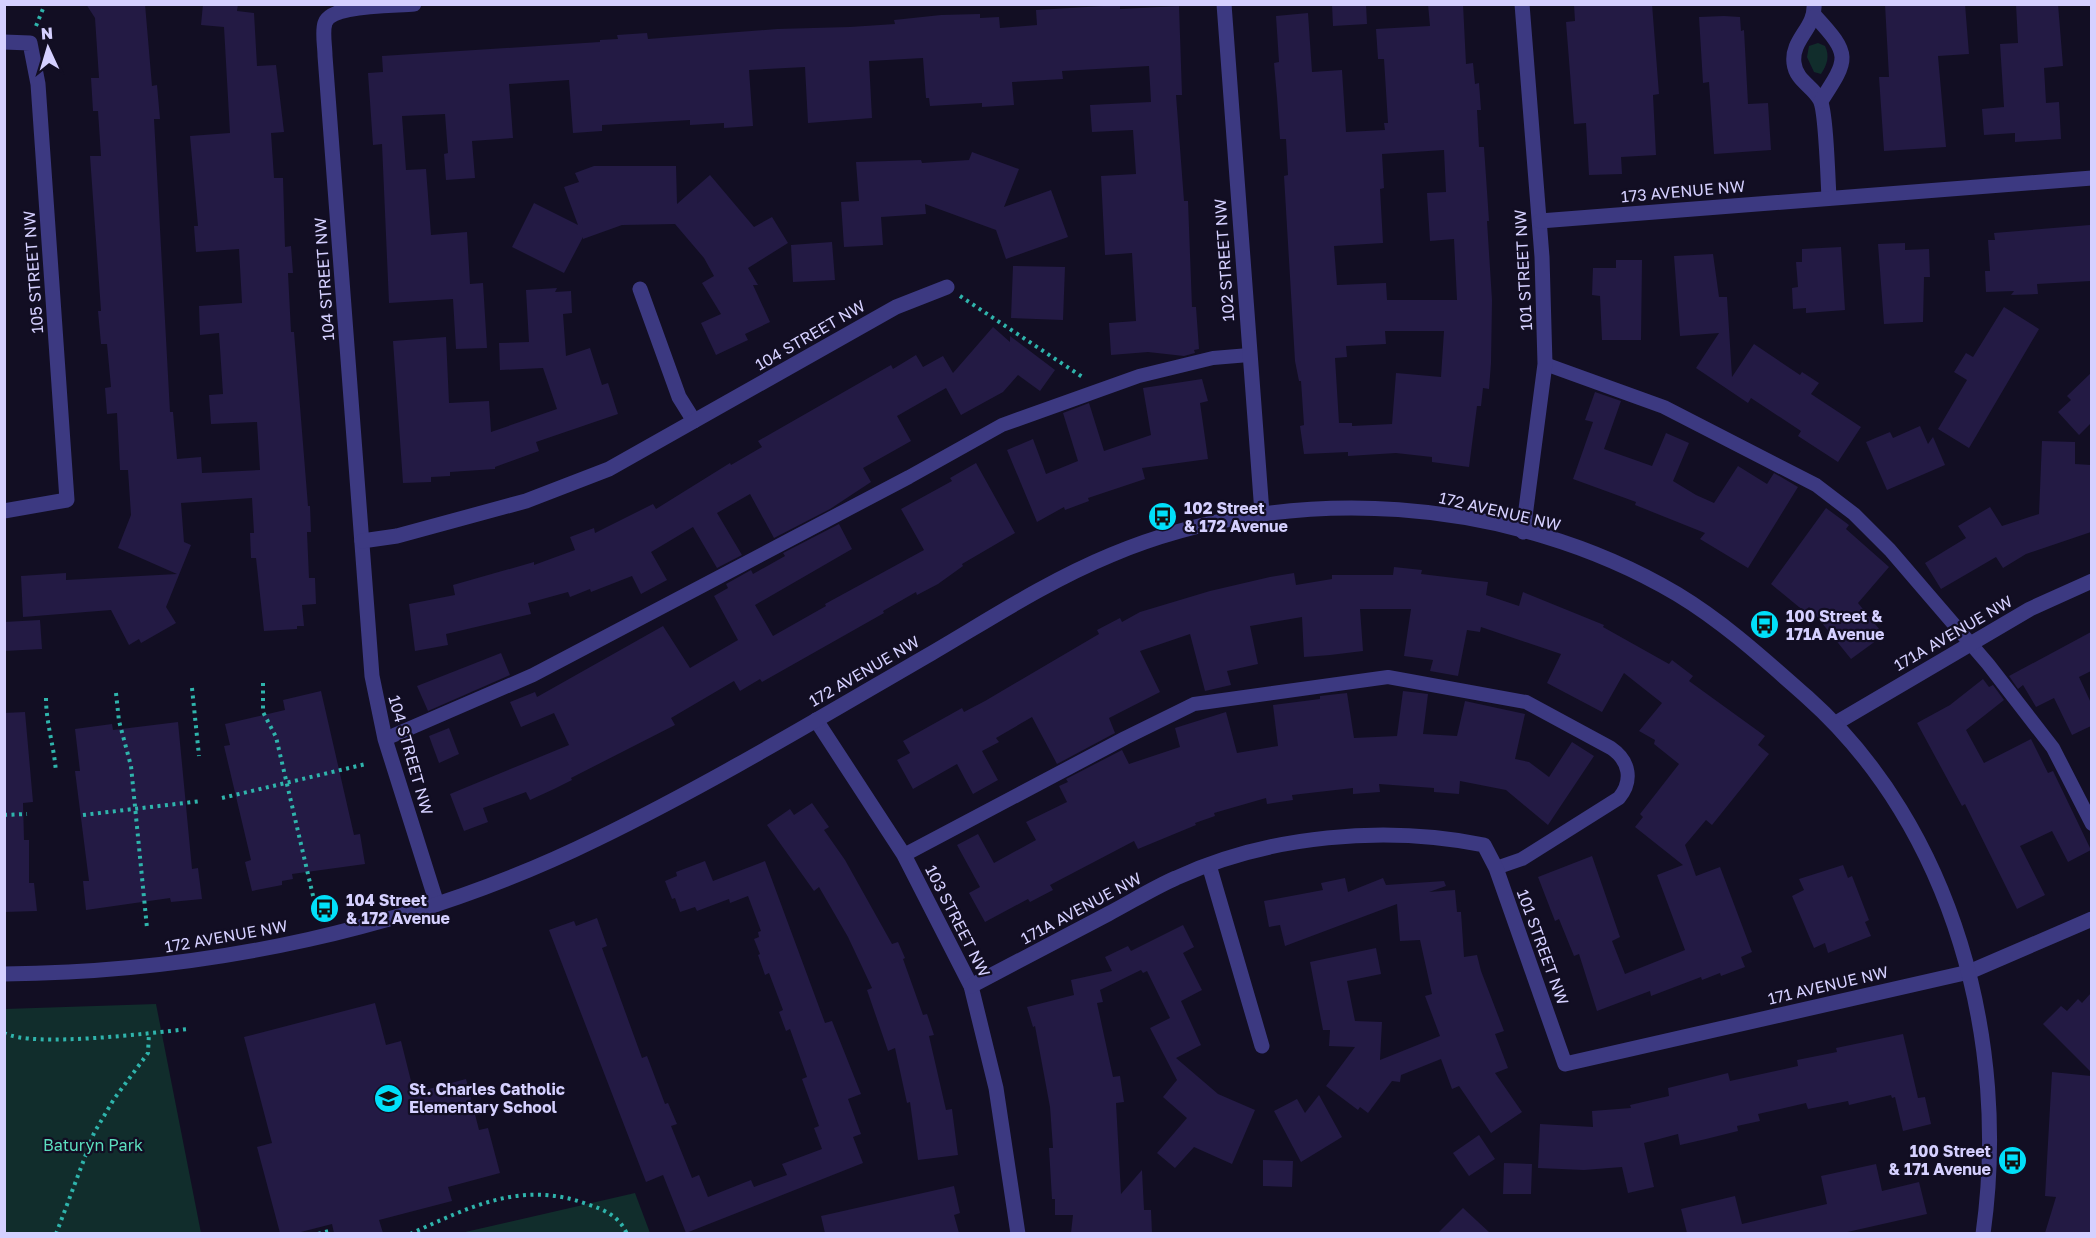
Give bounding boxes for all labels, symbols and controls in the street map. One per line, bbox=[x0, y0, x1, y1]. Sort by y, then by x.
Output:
north arrow bbox=[18, 18, 78, 78]
text: N bbox=[40, 23, 54, 43]
street label: 173 AVENUE NW bbox=[1620, 176, 1746, 206]
street label: 102 STREET NW bbox=[1210, 198, 1238, 322]
street label: 101 STREET NW bbox=[1510, 209, 1536, 331]
street label: 105 STREET NW bbox=[19, 210, 47, 334]
street label: 104 STREET NW bbox=[310, 217, 338, 341]
street label: 104 STREET NW bbox=[752, 295, 868, 375]
street label: 172 AVENUE NW bbox=[1437, 487, 1563, 535]
place label: 102 Street & 172 Avenue bbox=[1184, 498, 1288, 536]
bus stop icon: 102 Street & 172 Avenue bbox=[1147, 501, 1179, 533]
street label: 171A AVENUE NW bbox=[1890, 591, 2016, 675]
place label: 100 Street & 171A Avenue bbox=[1786, 606, 1884, 644]
bus stop icon: 100 Street & 171A Avenue bbox=[1749, 609, 1781, 641]
street label: 172 AVENUE NW bbox=[805, 631, 923, 711]
street label: 104 STREET NW bbox=[384, 693, 438, 817]
street label: 103 STREET NW bbox=[921, 862, 995, 980]
street label: 171A AVENUE NW bbox=[1017, 868, 1145, 948]
street label: 101 STREET NW bbox=[1513, 887, 1573, 1007]
place label: 104 Street & 172 Avenue bbox=[346, 890, 450, 928]
bus stop icon: 104 Street & 172 Avenue bbox=[309, 893, 341, 925]
street label: 172 AVENUE NW bbox=[163, 915, 289, 957]
street label: 171 AVENUE NW bbox=[1766, 961, 1890, 1009]
place label: St. Charles Catholic Elementary School bbox=[409, 1079, 565, 1117]
school or university icon: St. Charles Catholic Elementary School bbox=[372, 1082, 404, 1114]
park label: Baturyn Park bbox=[43, 1135, 143, 1155]
place label: 100 Street & 171 Avenue bbox=[1889, 1141, 1991, 1179]
bus stop icon: 100 Street & 171 Avenue bbox=[1996, 1144, 2028, 1176]

